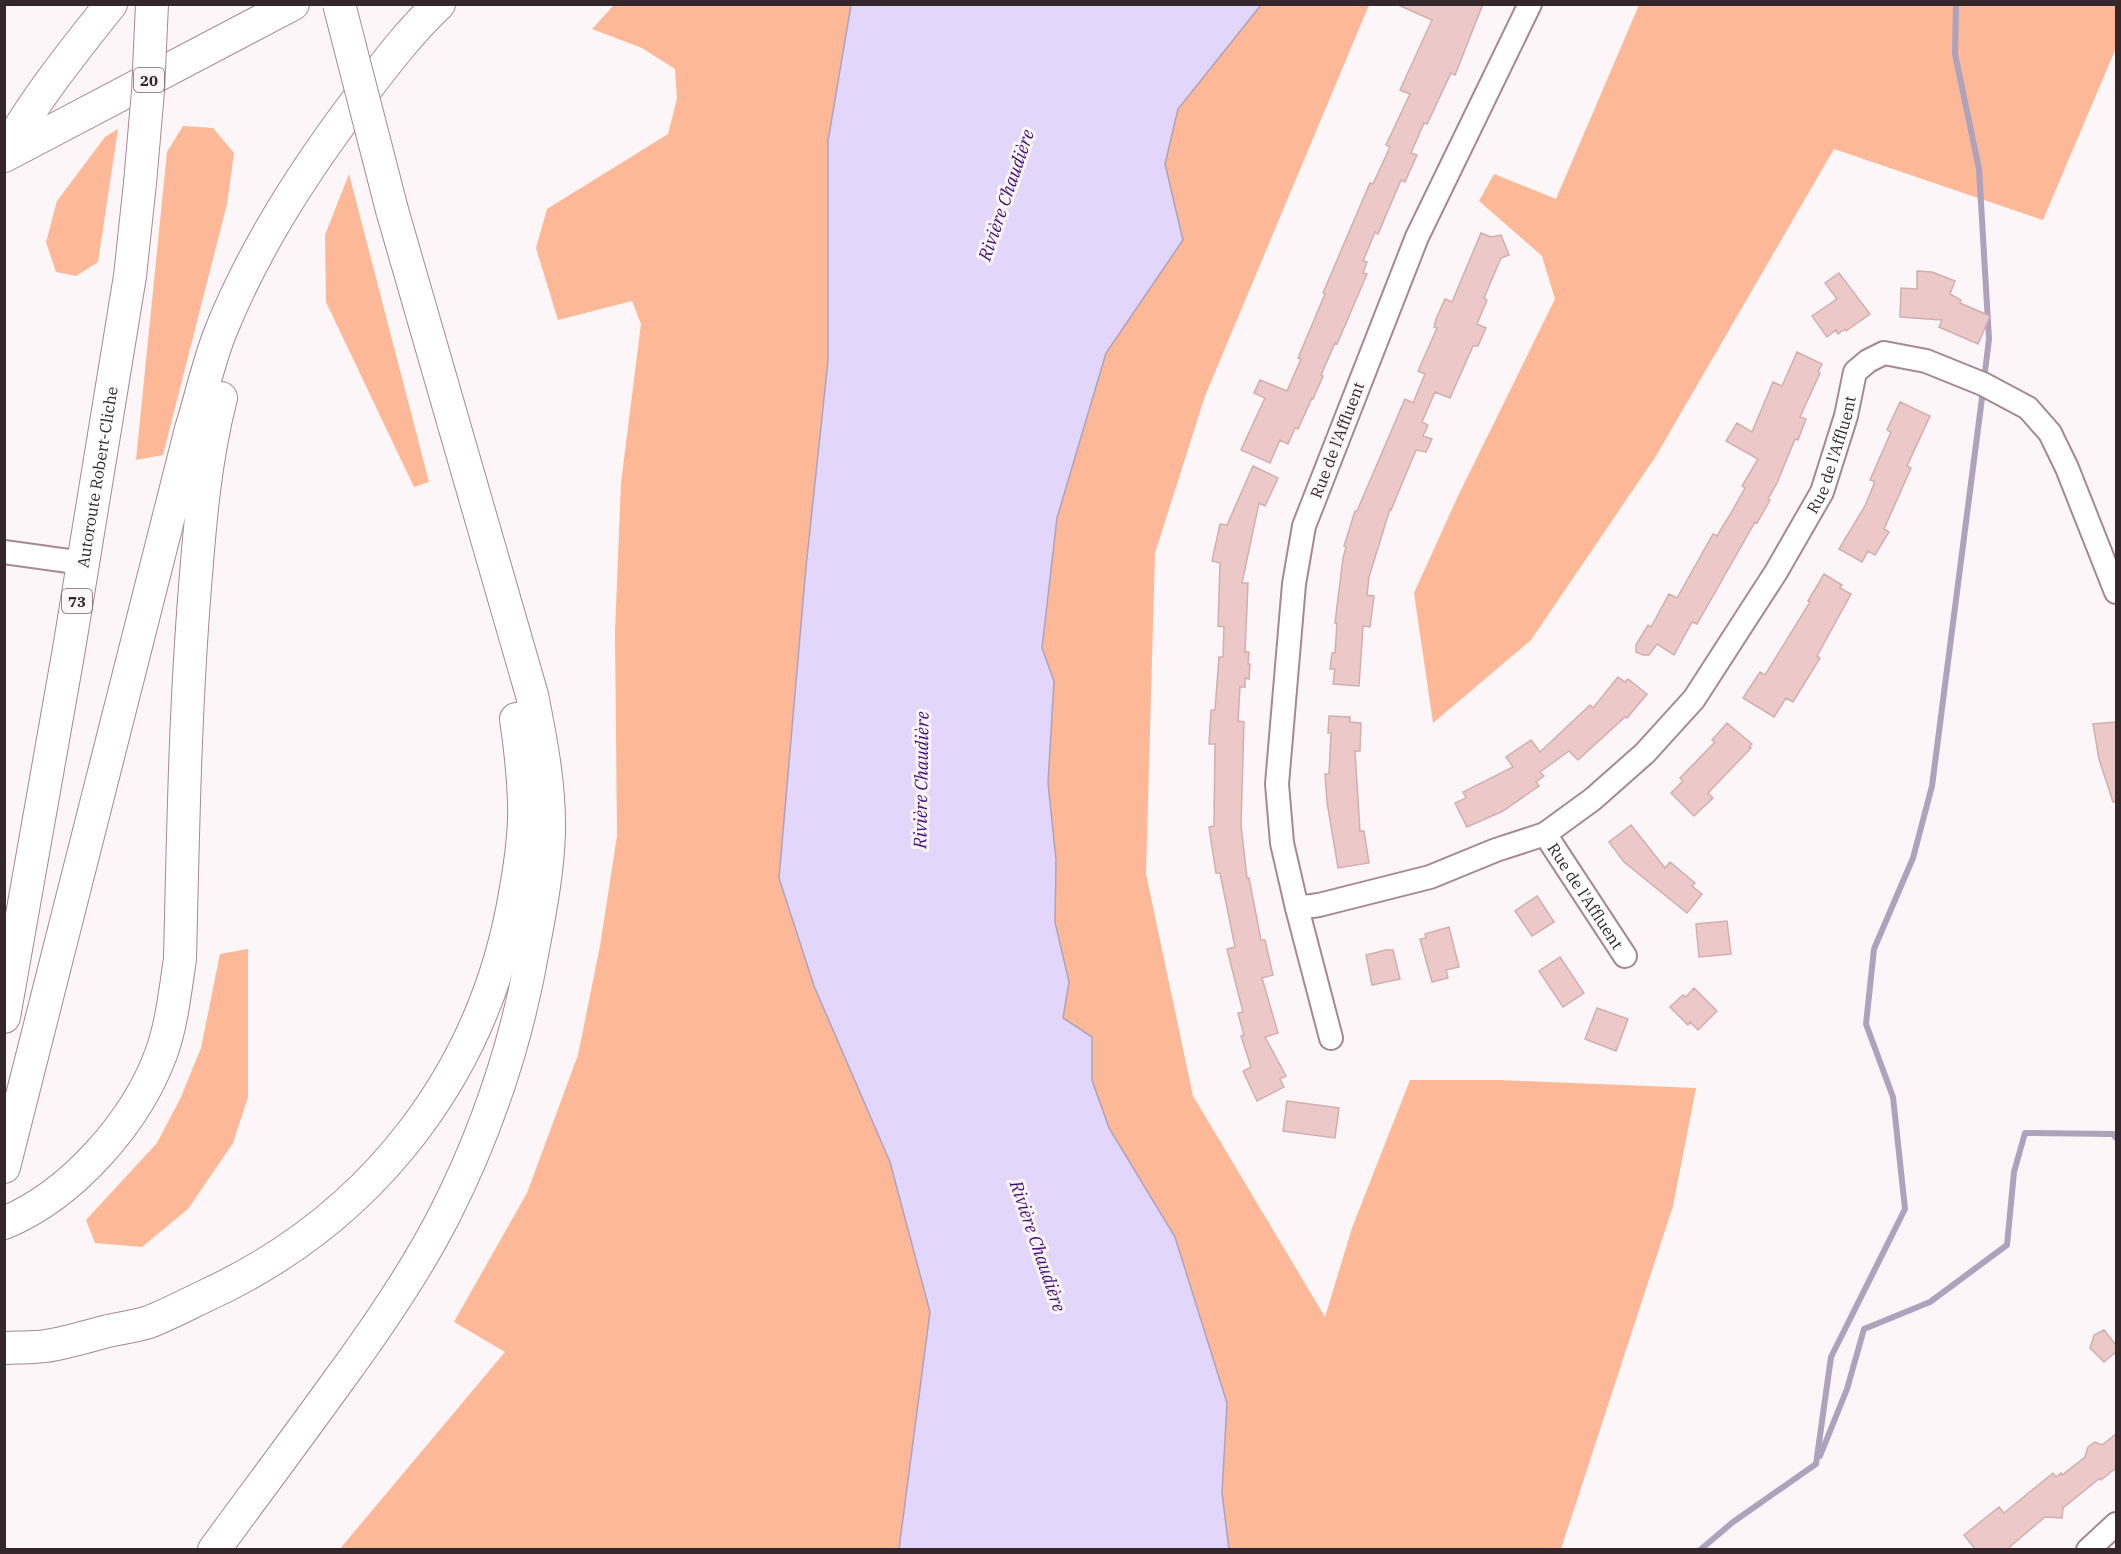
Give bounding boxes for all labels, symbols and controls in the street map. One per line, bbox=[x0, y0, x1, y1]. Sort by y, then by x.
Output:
road number: 20 bbox=[134, 68, 164, 92]
water label: Rivière Chaudière bbox=[972, 126, 1039, 265]
street label: Rue de l'Affluent bbox=[1306, 379, 1369, 501]
street label: Autoroute Robert-Cliche bbox=[72, 385, 122, 569]
street label: Rue de l'Affluent bbox=[1802, 394, 1860, 517]
road number: 73 bbox=[62, 589, 92, 613]
water label: Rivière Chaudière bbox=[908, 711, 934, 850]
street label: Rue de l'Affluent bbox=[1543, 839, 1628, 953]
water label: Rivière Chaudière bbox=[1004, 1176, 1071, 1315]

